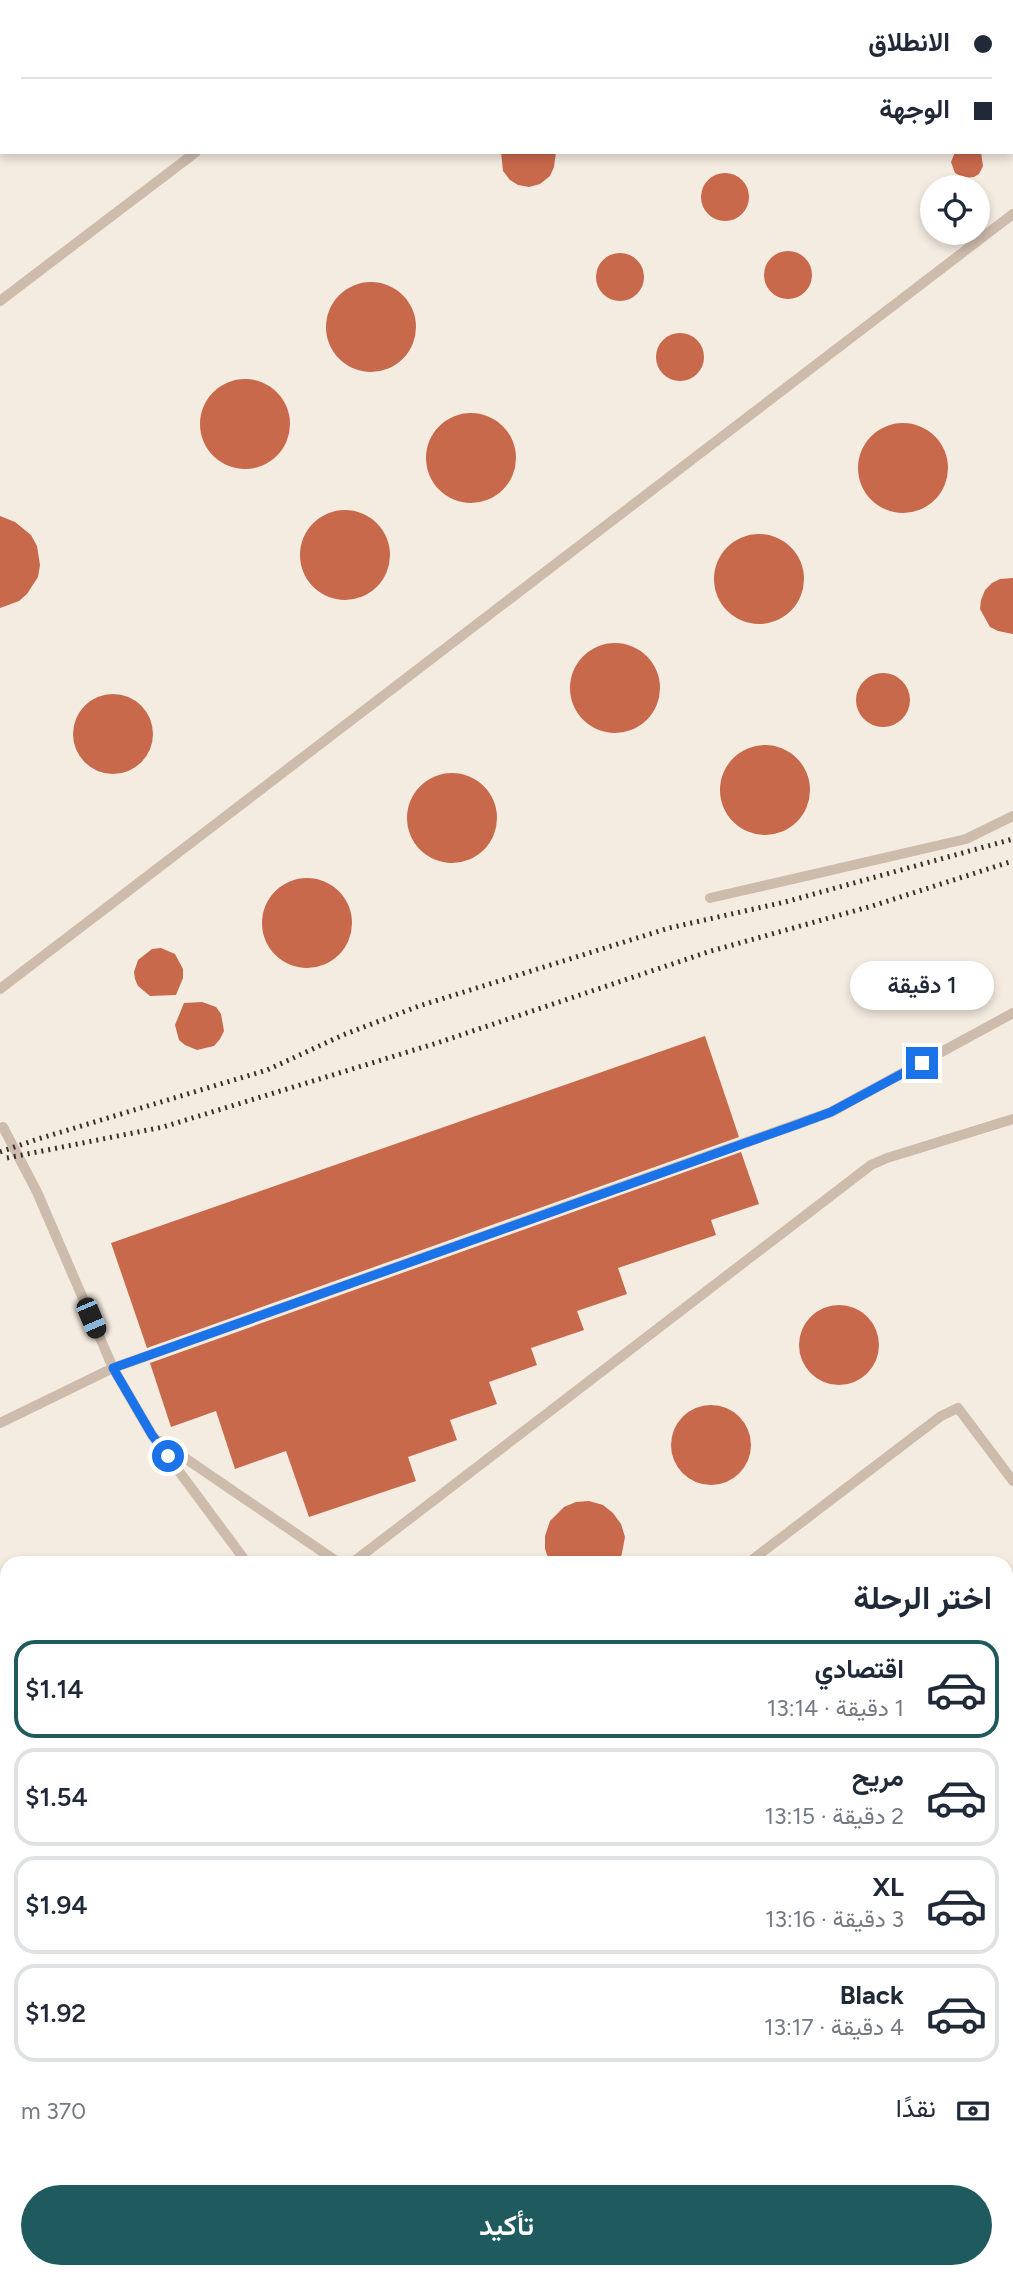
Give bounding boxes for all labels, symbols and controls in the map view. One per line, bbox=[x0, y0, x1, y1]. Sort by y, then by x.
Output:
text: الانطلاق bbox=[868, 26, 950, 58]
text: الوجهة bbox=[879, 93, 950, 125]
map controls bbox=[920, 175, 990, 245]
button: locate bbox=[920, 175, 990, 245]
callout: 1 دقيقة bbox=[850, 962, 994, 1010]
text: 1 دقيقة bbox=[887, 971, 957, 999]
route end bbox=[906, 1047, 938, 1079]
car bbox=[74, 1295, 109, 1341]
route start bbox=[152, 1440, 184, 1472]
text: اختر الرحلة bbox=[853, 1579, 992, 1617]
text: اقتصادي bbox=[815, 1653, 904, 1685]
icon: car bbox=[925, 1658, 988, 1721]
text: $1.14 bbox=[25, 1673, 84, 1705]
text: 1 دقيقة · 13:14 bbox=[767, 1694, 904, 1722]
text: مريح bbox=[852, 1761, 904, 1793]
icon: car bbox=[925, 1766, 988, 1829]
text: $1.54 bbox=[25, 1781, 88, 1813]
text: 2 دقيقة · 13:15 bbox=[764, 1802, 904, 1830]
text: XL bbox=[872, 1871, 904, 1903]
icon: car bbox=[925, 1874, 988, 1937]
text: $1.94 bbox=[25, 1889, 88, 1921]
text: 3 دقيقة · 13:16 bbox=[765, 1905, 904, 1933]
text: Black bbox=[840, 1979, 904, 2011]
icon: car bbox=[925, 1982, 988, 2045]
text: $1.92 bbox=[25, 1997, 86, 2029]
text: 4 دقيقة · 13:17 bbox=[764, 2013, 904, 2041]
text: نقدًا bbox=[896, 2092, 936, 2124]
icon: cash bbox=[954, 2092, 992, 2130]
text: 370 m bbox=[21, 2097, 86, 2125]
button: تأكيد bbox=[21, 2185, 992, 2265]

